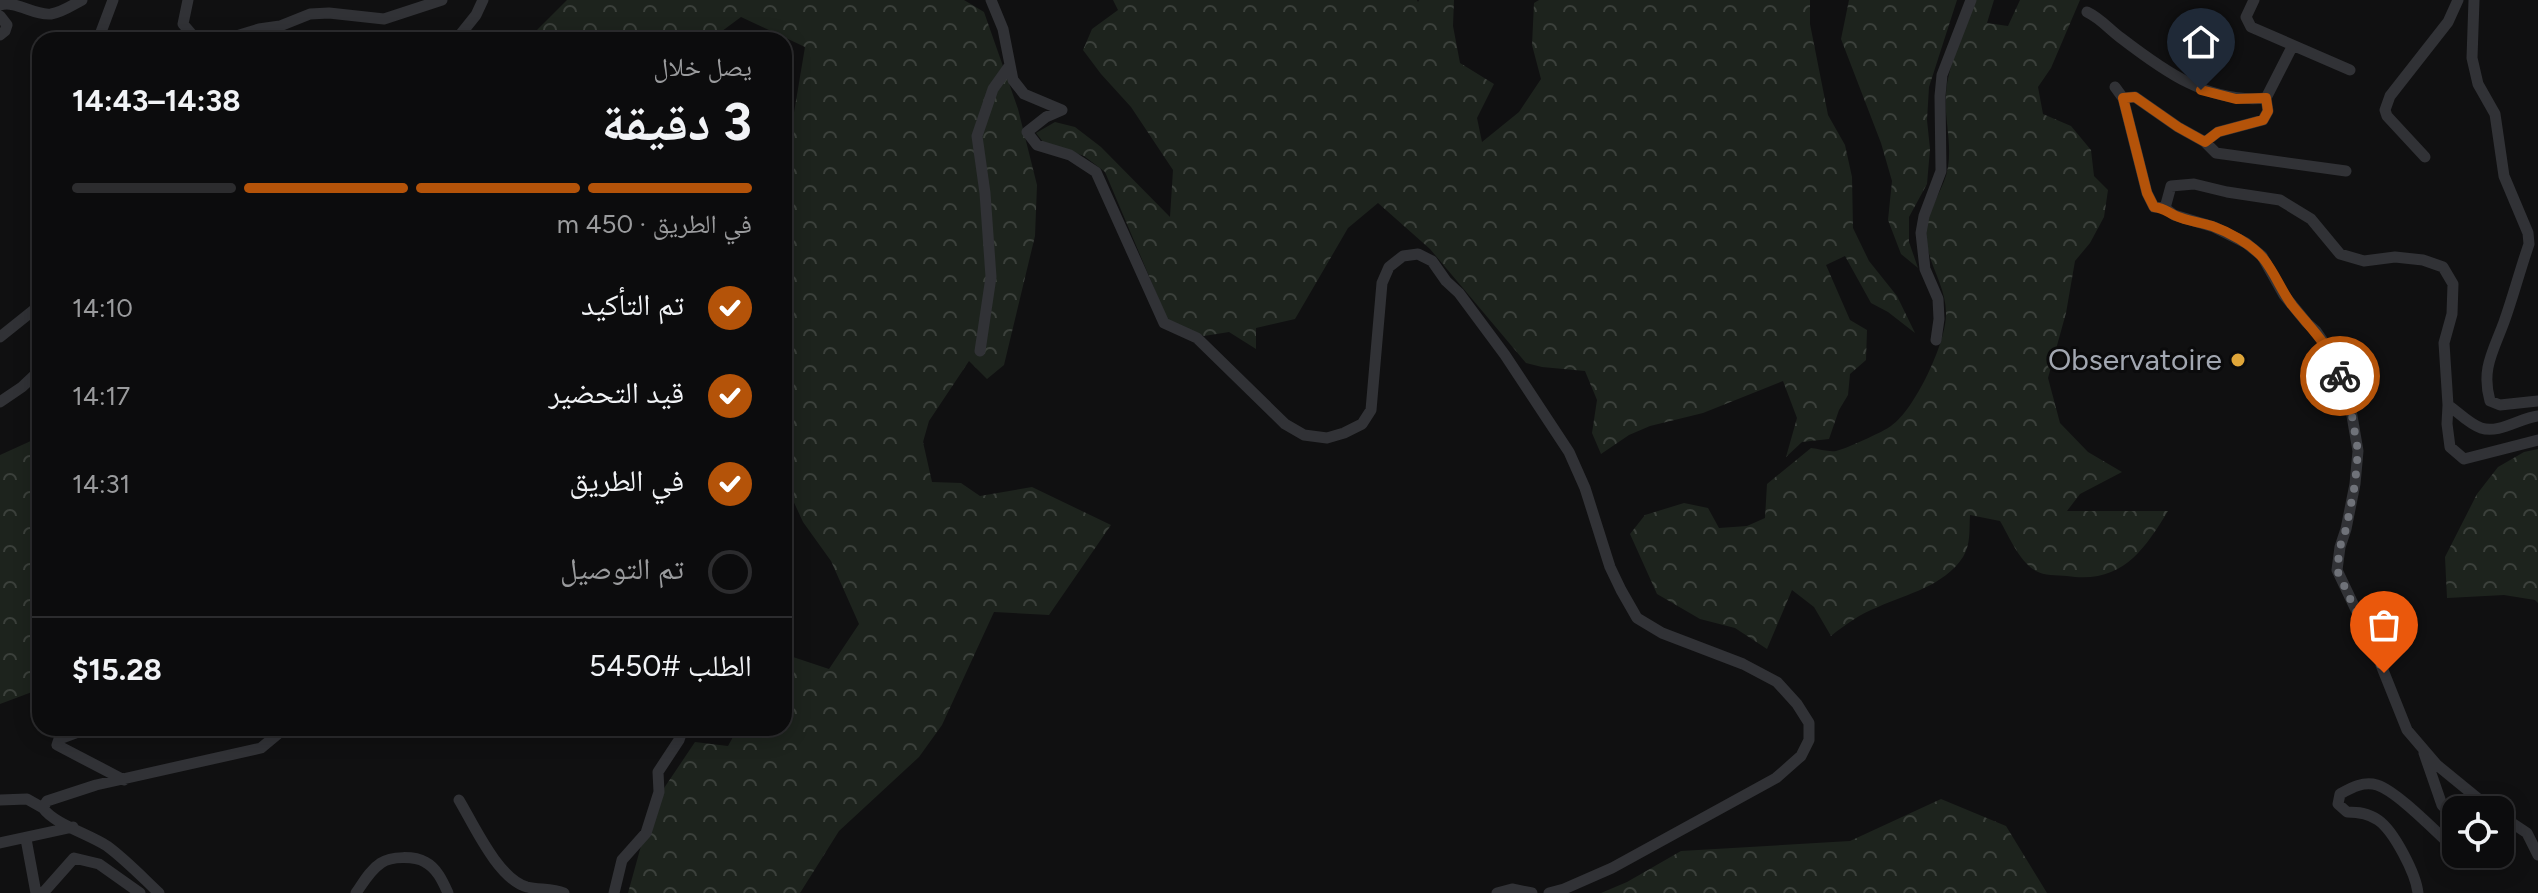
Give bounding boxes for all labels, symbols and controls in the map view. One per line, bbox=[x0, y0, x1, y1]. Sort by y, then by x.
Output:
pin bbox=[2167, 8, 2235, 90]
icon: home bbox=[2179, 20, 2223, 64]
text: يصل خلال bbox=[653, 51, 752, 83]
text: 14:38–14:43 bbox=[72, 82, 241, 119]
text: 3 دقيقة bbox=[602, 91, 752, 153]
text: في الطريق · 450 m bbox=[557, 208, 752, 240]
text: تم التأكيد bbox=[581, 286, 684, 323]
icon: check bbox=[708, 286, 752, 330]
text: 14:10 bbox=[72, 292, 133, 324]
courier bbox=[2300, 336, 2380, 416]
place label: Observatoire bbox=[2048, 341, 2222, 378]
marker: Observatoire bbox=[2229, 351, 2247, 369]
icon: bike bbox=[2318, 354, 2362, 398]
text: قيد التحضير bbox=[548, 374, 684, 411]
icon: check bbox=[708, 374, 752, 418]
text: 14:17 bbox=[72, 380, 130, 412]
text: في الطريق bbox=[569, 462, 684, 499]
icon: check bbox=[708, 462, 752, 506]
text: 14:31 bbox=[72, 468, 130, 500]
text: تم التوصيل bbox=[560, 550, 684, 587]
pin bbox=[2350, 591, 2418, 673]
icon: bag bbox=[2362, 603, 2406, 647]
text: الطلب #5450 bbox=[589, 647, 752, 684]
text: $15.28 bbox=[72, 651, 162, 688]
map controls bbox=[2442, 796, 2514, 868]
button: locate bbox=[2442, 796, 2514, 868]

